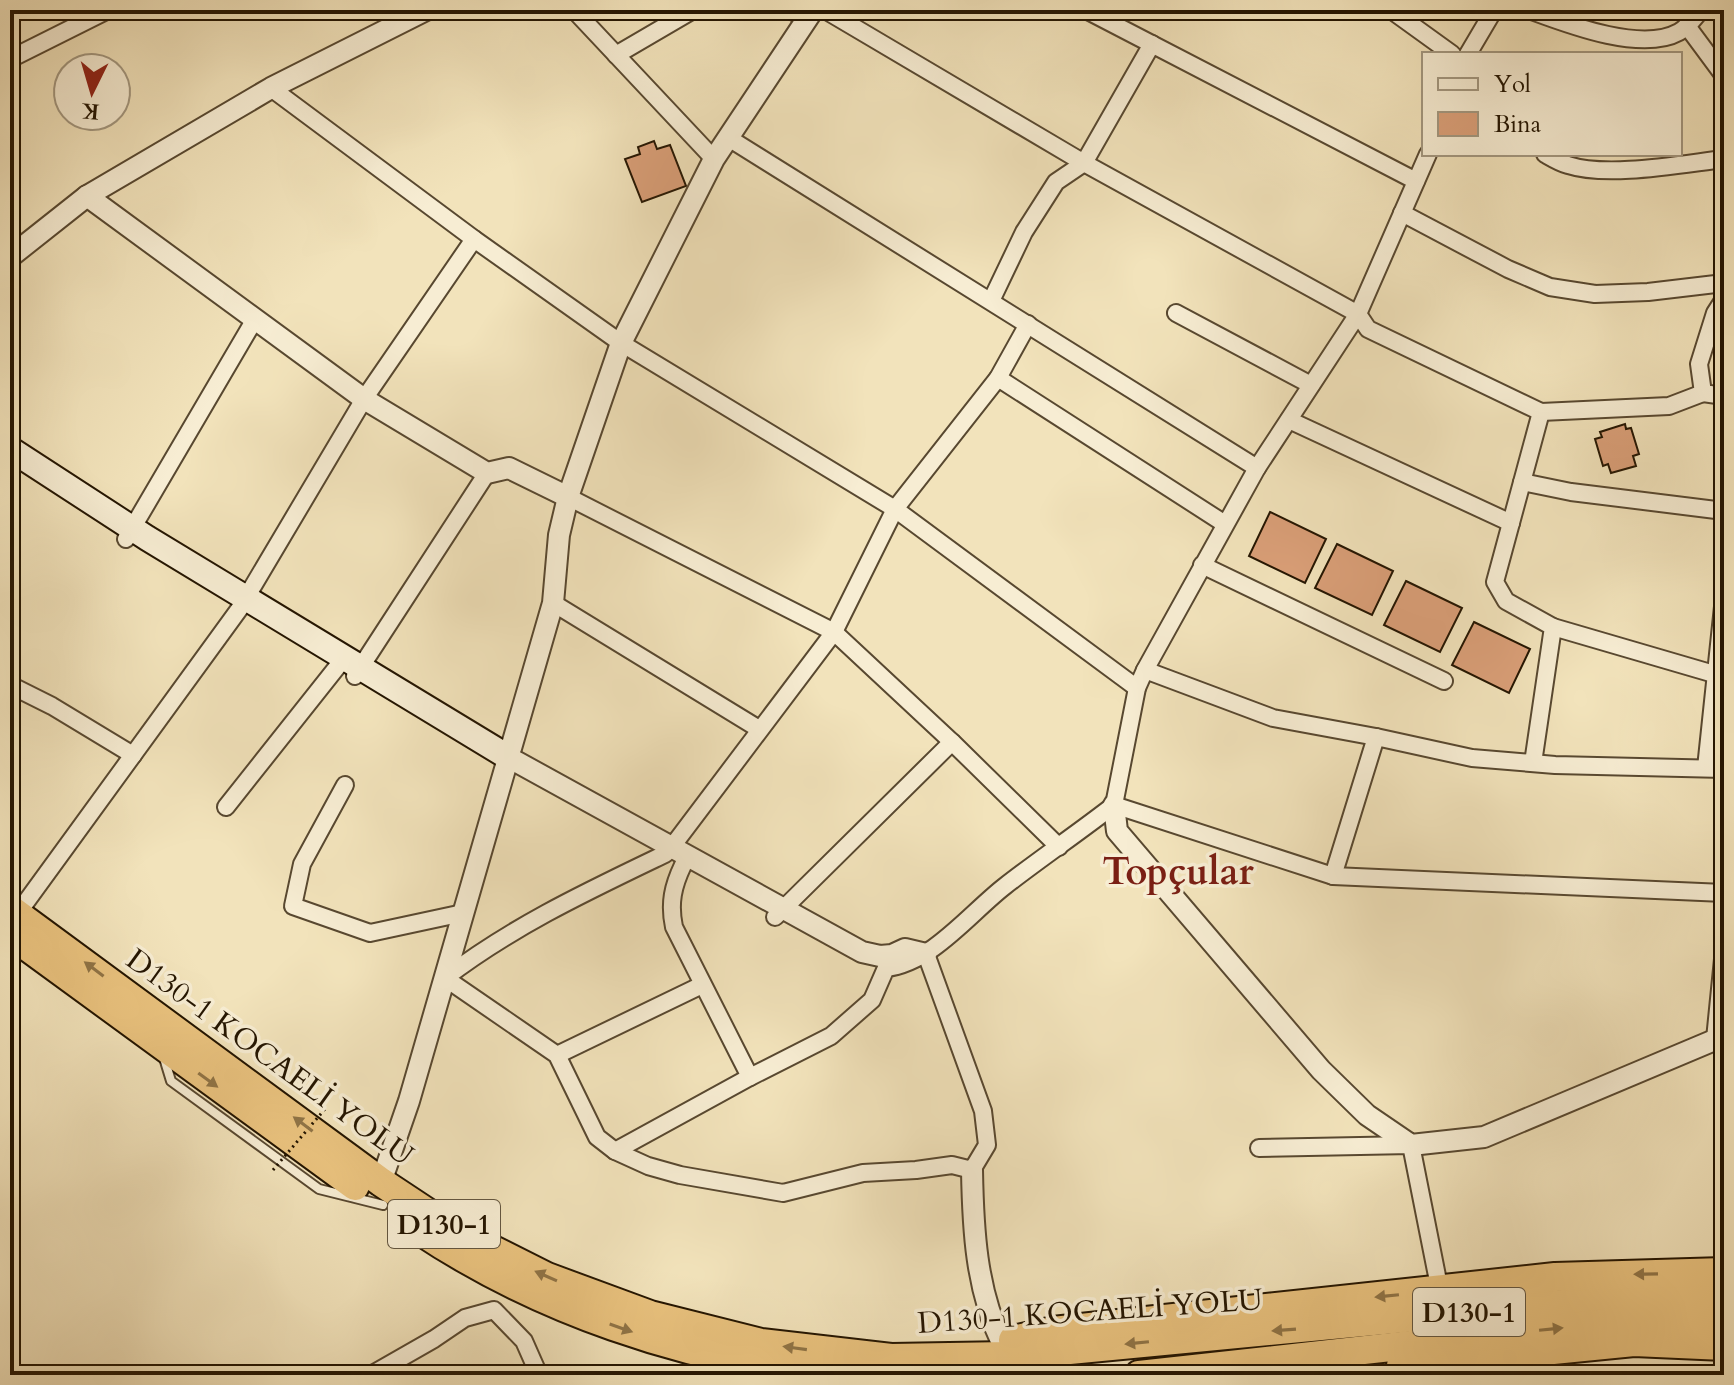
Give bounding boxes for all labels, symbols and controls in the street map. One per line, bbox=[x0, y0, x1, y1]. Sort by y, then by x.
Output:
north arrow bbox=[52, 52, 132, 132]
legend bbox=[1422, 52, 1682, 156]
text: Yol bbox=[1494, 68, 1531, 101]
text: K bbox=[80, 95, 101, 127]
text: Bina bbox=[1494, 108, 1542, 141]
district label: Topçular bbox=[1102, 846, 1255, 898]
street label: D130-1 KOCAELİ YOLU bbox=[118, 939, 422, 1176]
one-way arrow bbox=[83, 962, 104, 977]
one-way arrow bbox=[197, 1072, 218, 1088]
one-way arrow bbox=[292, 1116, 313, 1132]
road number: D130-1 bbox=[388, 1200, 500, 1248]
one-way arrow bbox=[1633, 1268, 1658, 1281]
one-way arrow bbox=[534, 1269, 558, 1282]
street label: D130-1 KOCAELİ YOLU bbox=[916, 1279, 1264, 1344]
road number: D130-1 bbox=[1413, 1288, 1525, 1336]
one-way arrow bbox=[1374, 1290, 1399, 1303]
one-way arrow bbox=[609, 1322, 633, 1334]
one-way arrow bbox=[1539, 1323, 1564, 1336]
one-way arrow bbox=[1271, 1324, 1296, 1337]
one-way arrow bbox=[1125, 1336, 1150, 1349]
one-way arrow bbox=[782, 1341, 807, 1354]

